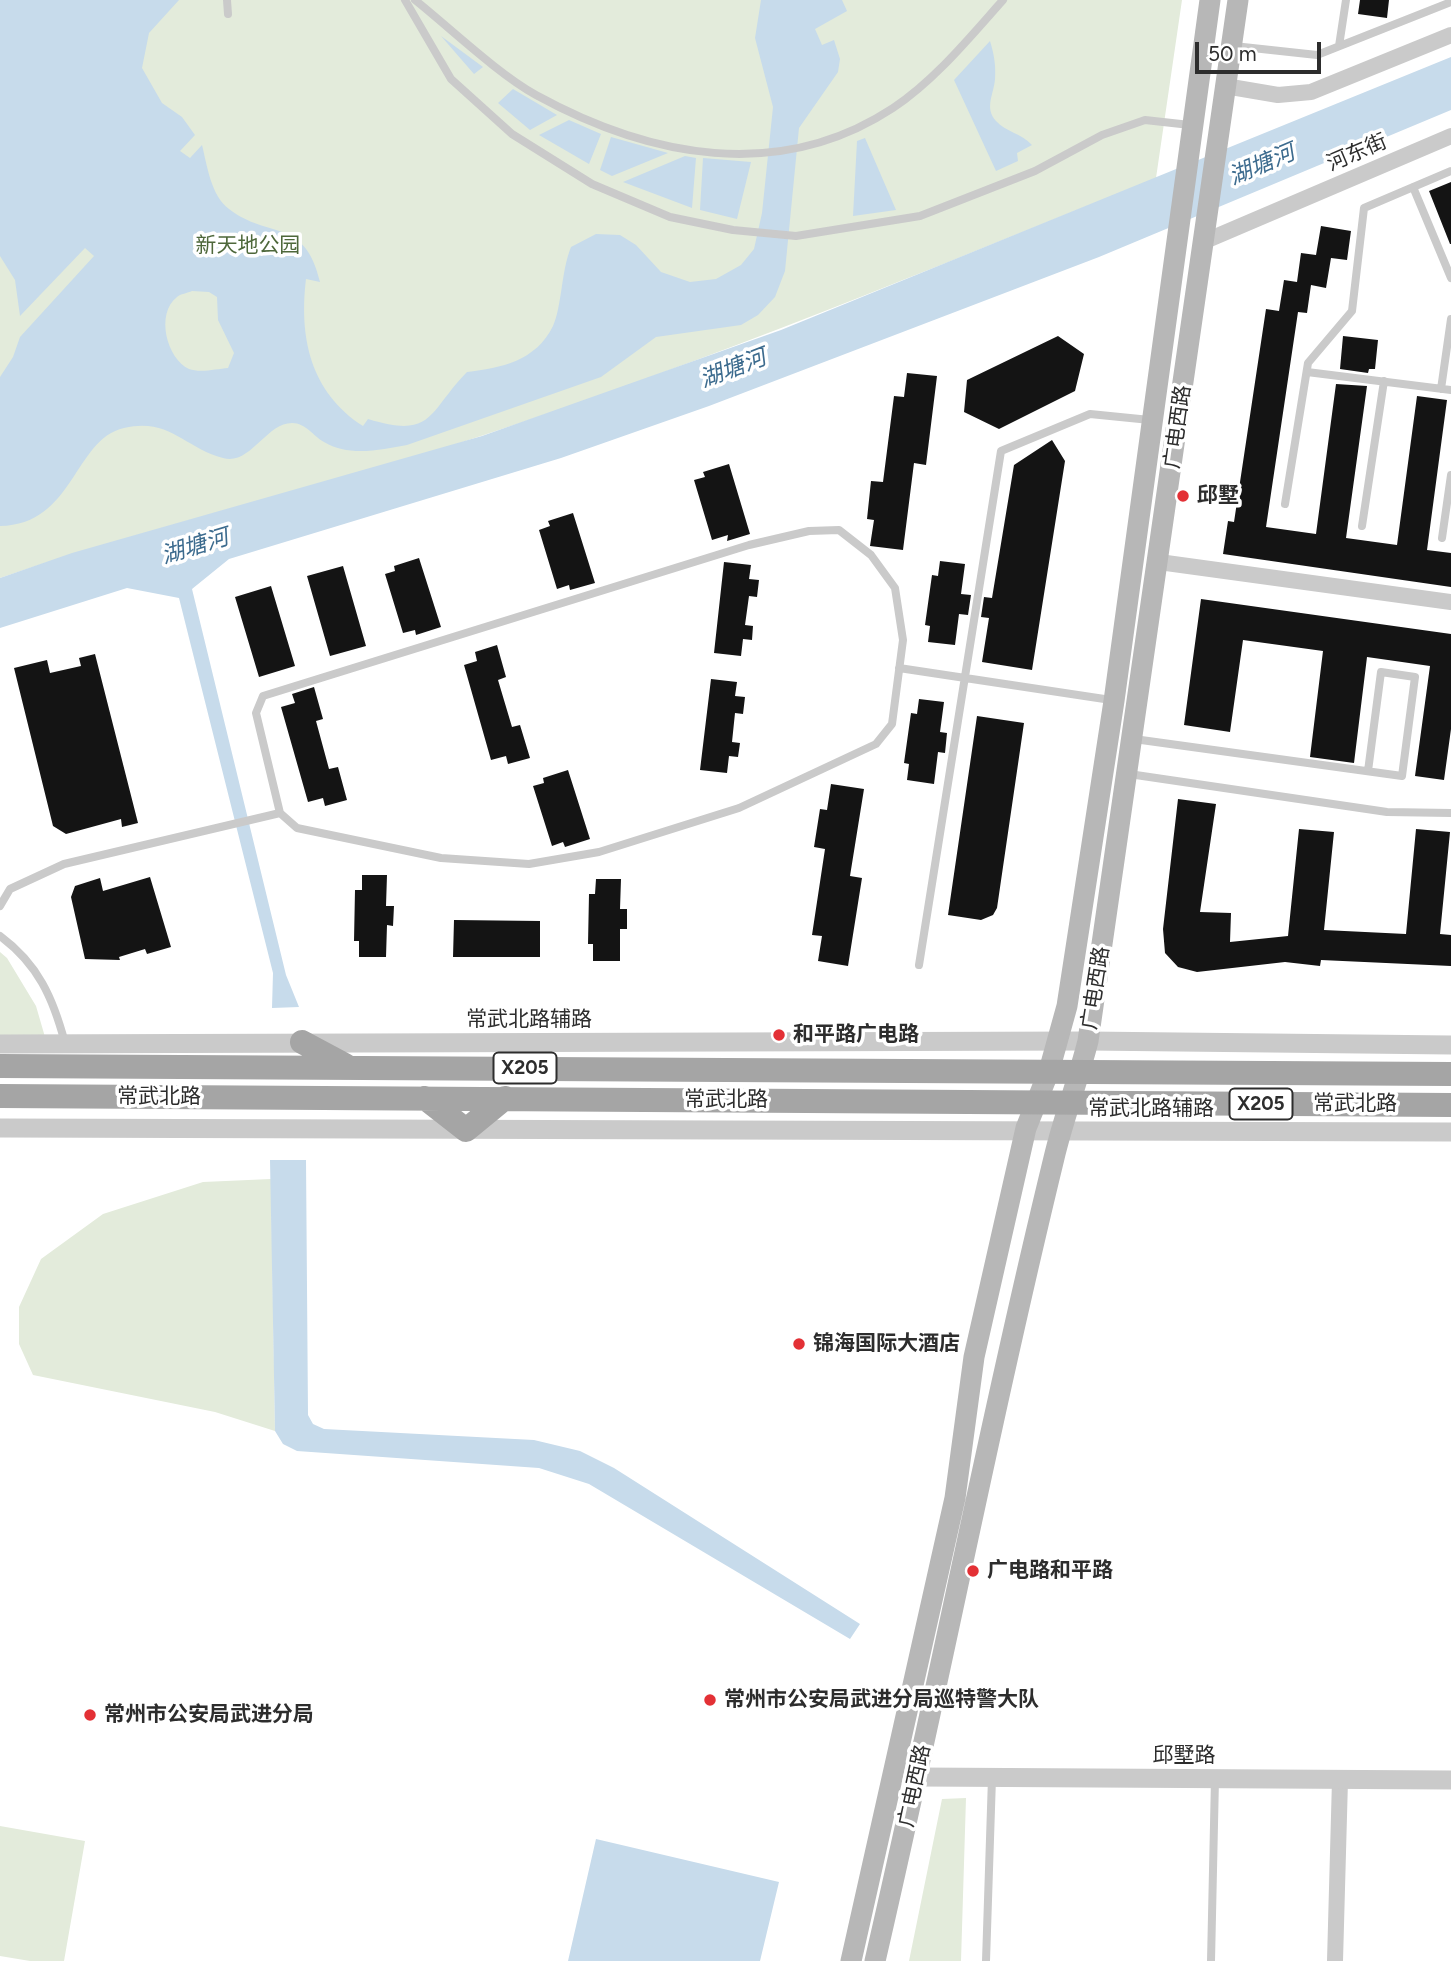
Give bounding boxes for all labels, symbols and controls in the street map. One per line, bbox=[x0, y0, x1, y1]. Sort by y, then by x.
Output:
scale bar bbox=[1199, 28, 1325, 72]
text: 50 m bbox=[1208, 41, 1257, 66]
street label: 河东街 bbox=[1323, 129, 1391, 177]
water label: 湖塘河 bbox=[1225, 139, 1299, 191]
park label: 新天地公园 bbox=[196, 233, 300, 259]
water label: 湖塘河 bbox=[696, 344, 770, 394]
street label: 广电西路 bbox=[1160, 384, 1196, 470]
place label: 邱墅 bbox=[1197, 483, 1239, 509]
marker: 邱墅 bbox=[1175, 488, 1191, 504]
water label: 湖塘河 bbox=[158, 524, 232, 570]
street label: 广电西路 bbox=[1077, 945, 1115, 1031]
street label: 常武北路辅路 bbox=[466, 1007, 592, 1033]
place label: 和平路广电路 bbox=[793, 1022, 919, 1048]
marker: 和平路广电路 bbox=[771, 1027, 787, 1043]
road number: X205 bbox=[494, 1052, 556, 1084]
street label: 常武北路 bbox=[117, 1084, 201, 1110]
street label: 常武北路 bbox=[684, 1087, 768, 1113]
road number: X205 bbox=[1230, 1088, 1292, 1120]
street label: 常武北路 bbox=[1313, 1091, 1397, 1117]
street label: 常武北路辅路 bbox=[1088, 1096, 1214, 1122]
place label: 锦海国际大酒店 bbox=[813, 1331, 960, 1357]
marker: 锦海国际大酒店 bbox=[791, 1336, 807, 1352]
place label: 广电路和平路 bbox=[987, 1558, 1113, 1584]
marker: 广电路和平路 bbox=[965, 1563, 981, 1579]
place label: 常州市公安局武进分局巡特警大队 bbox=[724, 1687, 1039, 1713]
marker: 常州市公安局武进分局巡特警大队 bbox=[702, 1692, 718, 1708]
place label: 常州市公安局武进分局 bbox=[104, 1702, 314, 1728]
marker: 常州市公安局武进分局 bbox=[82, 1707, 98, 1723]
street label: 广电西路 bbox=[894, 1742, 936, 1830]
street label: 邱墅路 bbox=[1153, 1743, 1215, 1769]

